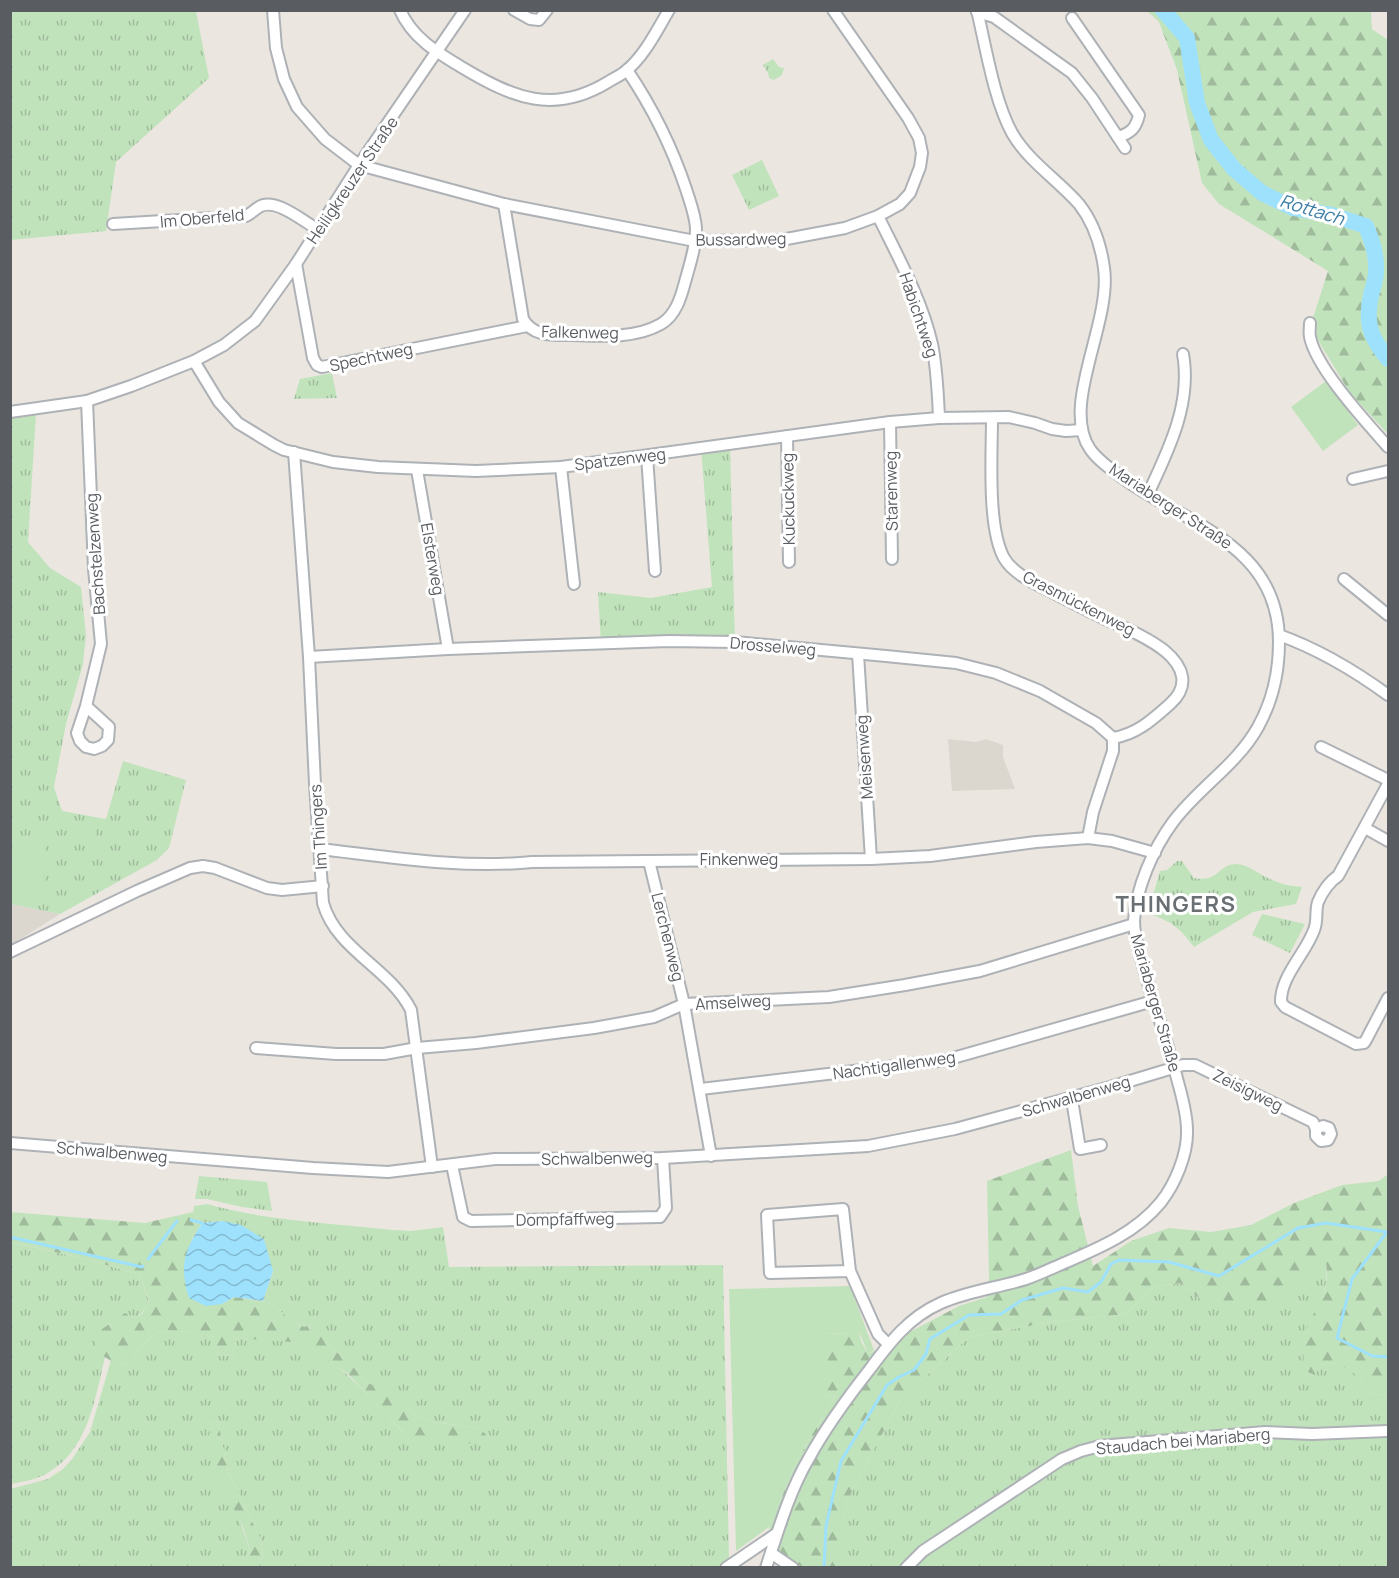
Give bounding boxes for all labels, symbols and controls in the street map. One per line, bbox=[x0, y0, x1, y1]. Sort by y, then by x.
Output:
street label: Heiligkreuzer Straße bbox=[301, 112, 403, 248]
water label: Rottach bbox=[1277, 188, 1349, 231]
street label: Im Oberfeld bbox=[159, 203, 245, 233]
street label: Bussardweg bbox=[695, 227, 787, 251]
street label: Habichtweg bbox=[894, 270, 944, 360]
street label: Falkenweg bbox=[541, 320, 619, 344]
street label: Spechtweg bbox=[328, 337, 414, 377]
street label: Spatzenweg bbox=[573, 442, 667, 476]
street label: Starenweg bbox=[879, 451, 903, 531]
street label: Kuckuckweg bbox=[776, 453, 800, 545]
street label: Mariaberger Straße bbox=[1105, 458, 1237, 554]
street label: Bachstelzenweg bbox=[80, 492, 110, 616]
street label: Elsterweg bbox=[416, 521, 450, 597]
street label: Grasmückenweg bbox=[1019, 565, 1139, 641]
street label: Drosselweg bbox=[729, 631, 817, 661]
street label: Meisenweg bbox=[850, 714, 878, 800]
street label: Im Thingers bbox=[304, 784, 332, 870]
street label: Finkenweg bbox=[700, 848, 778, 870]
district label: THINGERS bbox=[1115, 889, 1237, 919]
street label: Lerchenweg bbox=[646, 890, 690, 984]
street label: Mariaberger Straße bbox=[1126, 932, 1186, 1074]
street label: Amselweg bbox=[694, 989, 772, 1015]
street label: Nachtigallenweg bbox=[831, 1046, 957, 1084]
street label: Zeisigweg bbox=[1209, 1064, 1287, 1116]
street label: Schwalbenweg bbox=[1019, 1070, 1133, 1122]
street label: Schwalbenweg bbox=[55, 1136, 169, 1168]
street label: Schwalbenweg bbox=[541, 1146, 653, 1170]
street label: Dompfaffweg bbox=[515, 1207, 615, 1231]
street label: Staudach bei Mariaberg bbox=[1095, 1422, 1271, 1460]

